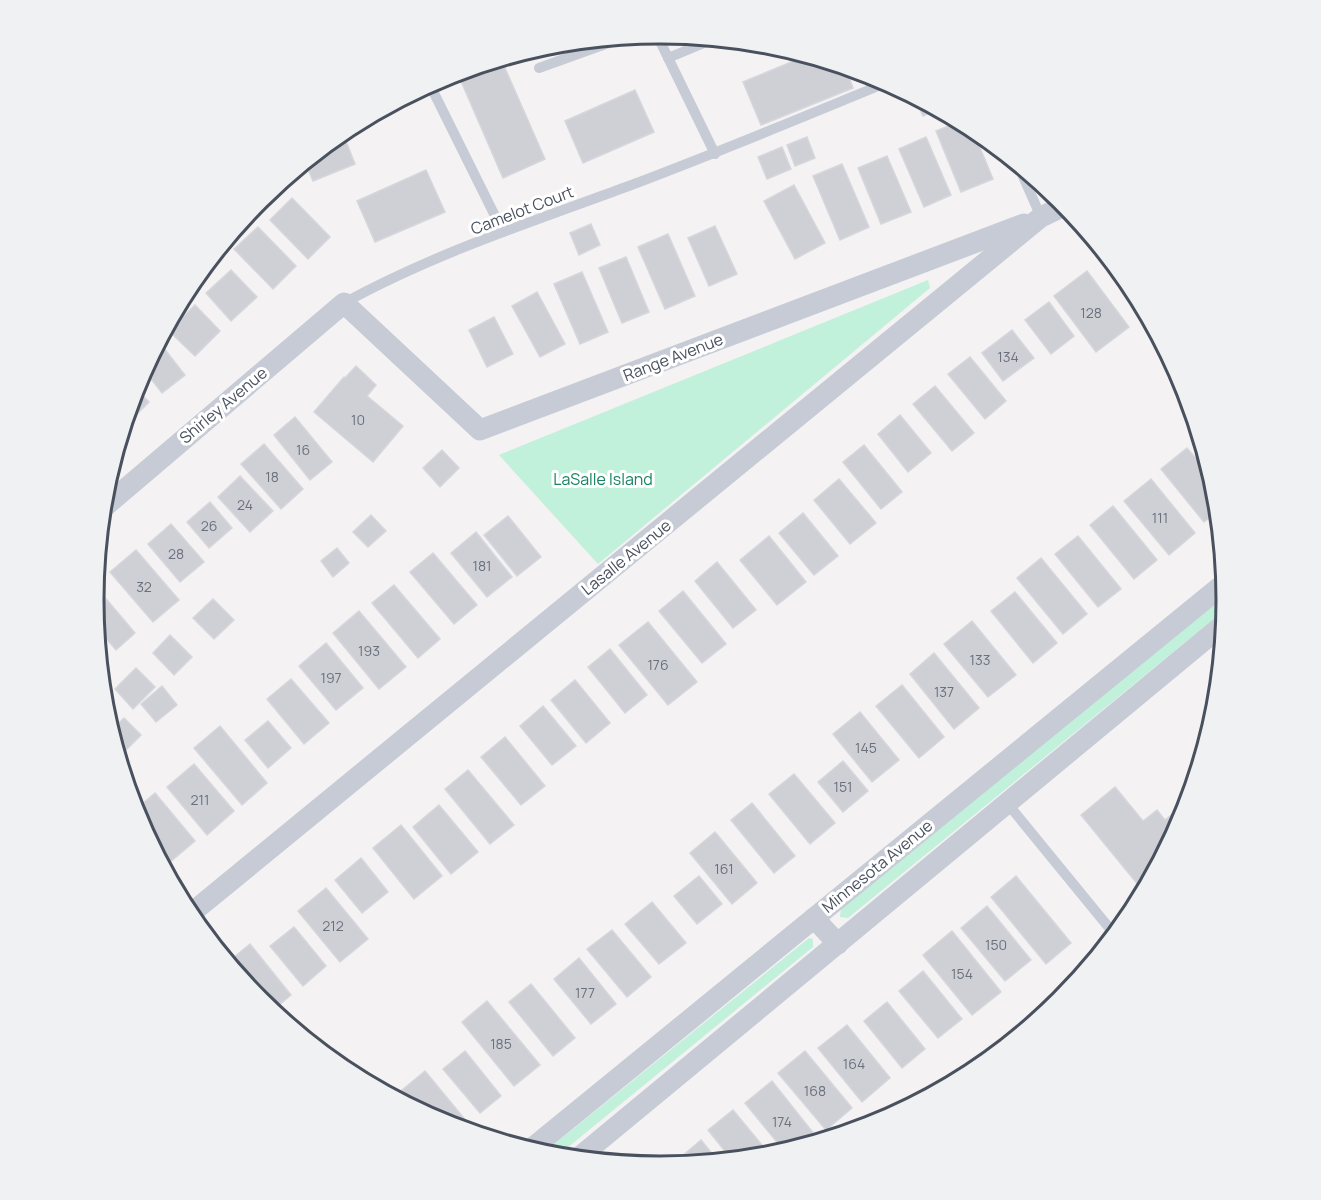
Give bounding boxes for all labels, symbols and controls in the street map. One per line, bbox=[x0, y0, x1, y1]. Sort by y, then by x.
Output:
street label: Camelot Court bbox=[467, 180, 577, 240]
house number: 128 bbox=[1080, 303, 1102, 322]
street label: Range Avenue bbox=[620, 328, 726, 386]
house number: 134 bbox=[997, 347, 1019, 366]
street label: Shirley Avenue bbox=[174, 362, 272, 448]
house number: 10 bbox=[351, 410, 365, 429]
house number: 16 bbox=[296, 440, 310, 459]
house number: 18 bbox=[265, 467, 279, 486]
park label: LaSalle Island bbox=[553, 468, 653, 490]
house number: 24 bbox=[237, 495, 253, 514]
house number: 111 bbox=[1152, 508, 1168, 527]
street label: Lasalle Avenue bbox=[577, 514, 675, 600]
house number: 26 bbox=[201, 516, 217, 535]
house number: 28 bbox=[168, 544, 184, 563]
house number: 181 bbox=[472, 556, 492, 575]
house number: 32 bbox=[136, 577, 152, 596]
house number: 193 bbox=[358, 641, 380, 660]
house number: 133 bbox=[970, 650, 990, 669]
house number: 176 bbox=[647, 655, 669, 674]
house number: 197 bbox=[321, 668, 342, 687]
house number: 137 bbox=[934, 682, 954, 701]
house number: 145 bbox=[855, 738, 877, 757]
house number: 151 bbox=[833, 777, 853, 796]
house number: 211 bbox=[191, 790, 209, 809]
street label: Minnesota Avenue bbox=[817, 814, 937, 918]
house number: 161 bbox=[714, 859, 734, 878]
house number: 212 bbox=[322, 916, 344, 935]
house number: 150 bbox=[985, 935, 1007, 954]
house number: 154 bbox=[951, 964, 973, 983]
house number: 177 bbox=[575, 983, 595, 1002]
house number: 185 bbox=[490, 1034, 512, 1053]
house number: 164 bbox=[843, 1054, 865, 1073]
house number: 168 bbox=[804, 1081, 826, 1100]
house number: 174 bbox=[772, 1112, 792, 1131]

